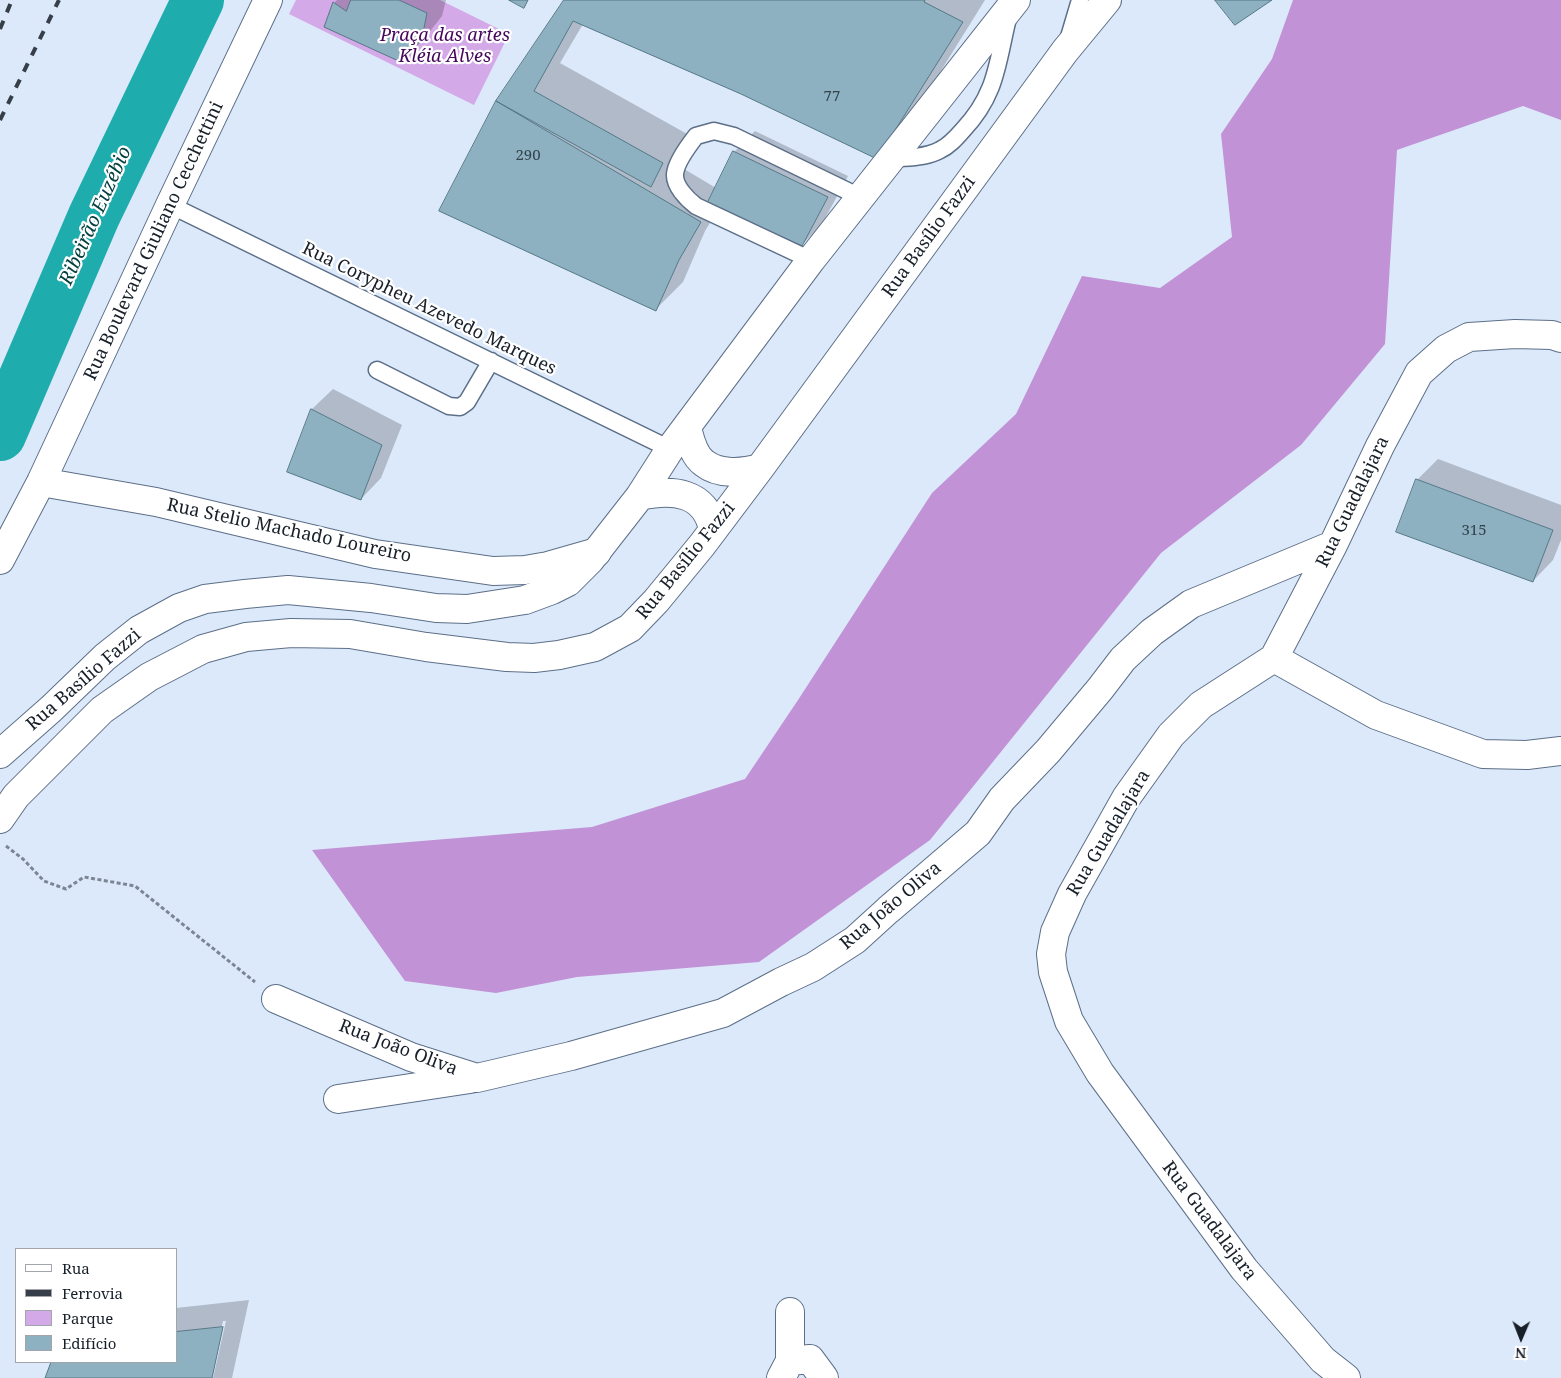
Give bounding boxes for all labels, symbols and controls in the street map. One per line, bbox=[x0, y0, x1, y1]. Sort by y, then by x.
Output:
park label: Praça das artes Kléia Alves bbox=[380, 25, 510, 68]
house number: 77 bbox=[824, 88, 840, 106]
street label: Rua Boulevard Giuliano Cecchettini bbox=[80, 98, 228, 384]
water label: Ribeirão Euzébio bbox=[55, 143, 137, 289]
house number: 290 bbox=[515, 147, 541, 165]
street label: Rua Basílio Fazzi bbox=[878, 172, 980, 302]
street label: Rua Corypheu Azevedo Marques bbox=[299, 238, 559, 380]
street label: Rua Guadalajara bbox=[1312, 433, 1394, 571]
street label: Rua Stelio Machado Loureiro bbox=[165, 494, 413, 568]
street label: Rua Basílio Fazzi bbox=[632, 498, 740, 624]
house number: 315 bbox=[1461, 522, 1487, 540]
street label: Rua Basílio Fazzi bbox=[22, 624, 146, 736]
street label: Rua Guadalajara bbox=[1063, 766, 1155, 900]
street label: Rua João Oliva bbox=[836, 857, 946, 955]
street label: Rua João Oliva bbox=[336, 1015, 460, 1081]
street label: Rua Guadalajara bbox=[1157, 1157, 1261, 1285]
legend bbox=[15, 1248, 178, 1363]
text: Rua bbox=[62, 1258, 90, 1278]
text: Ferrovia bbox=[62, 1283, 123, 1303]
text: Parque bbox=[62, 1308, 113, 1328]
north arrow bbox=[1496, 1313, 1546, 1363]
text: Edifício bbox=[62, 1333, 117, 1353]
text: N bbox=[1515, 1344, 1526, 1363]

